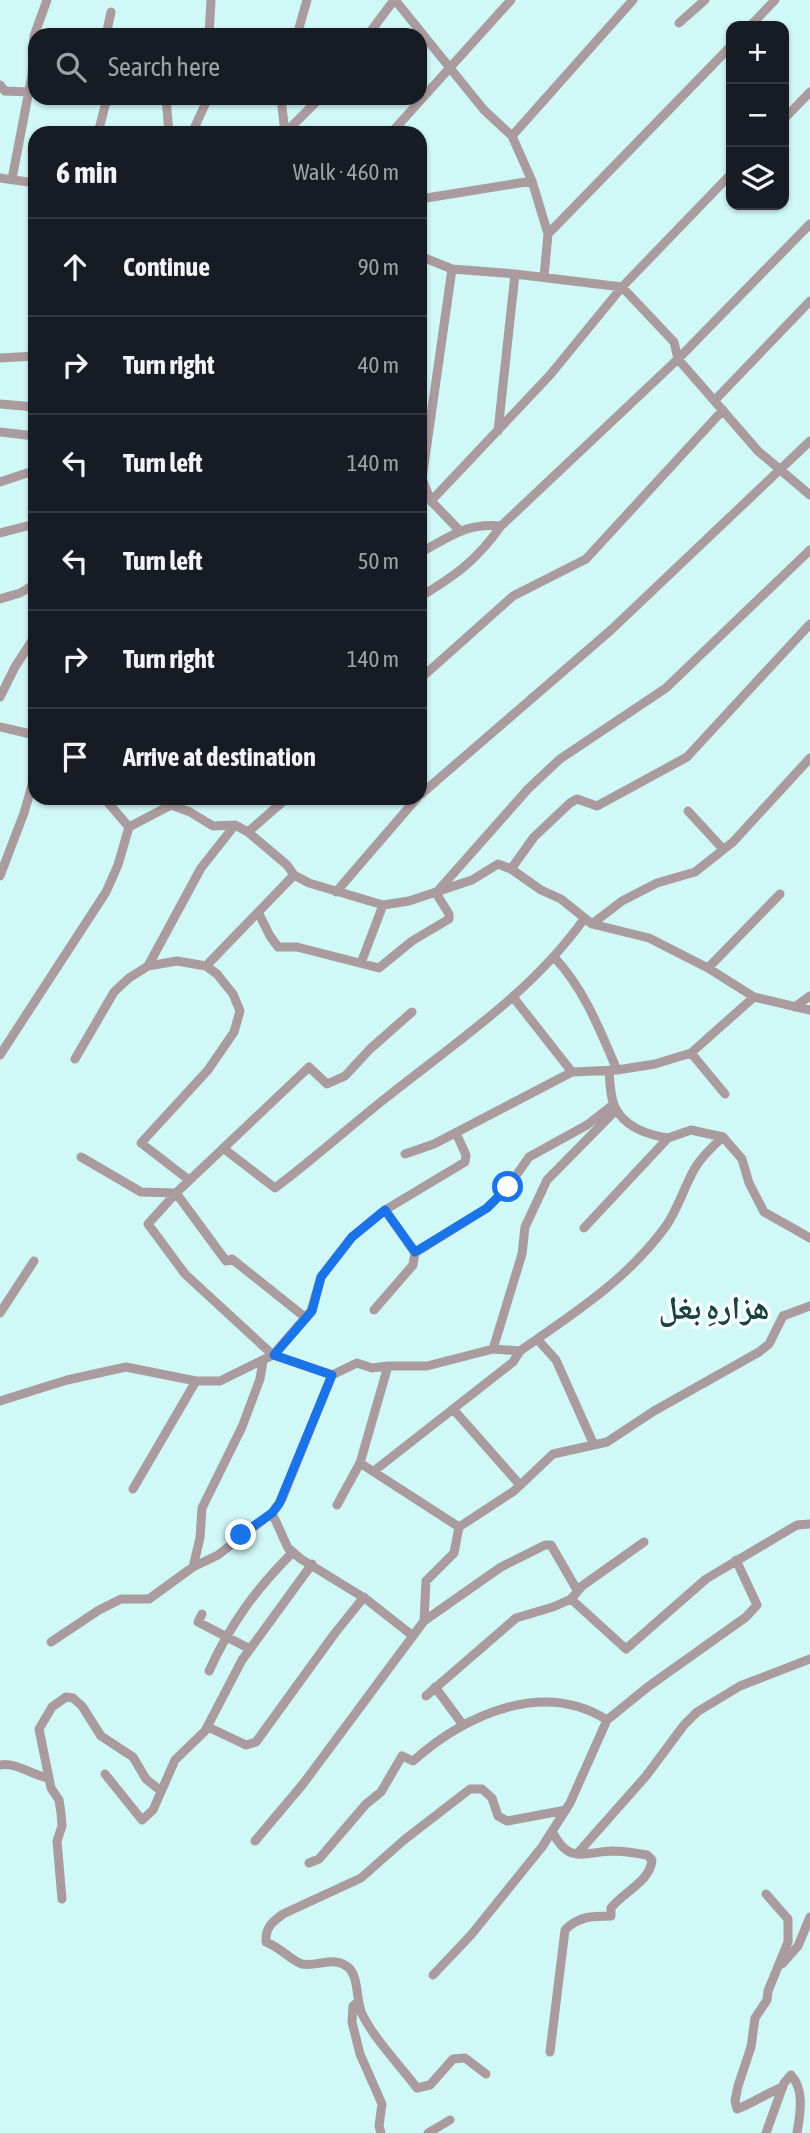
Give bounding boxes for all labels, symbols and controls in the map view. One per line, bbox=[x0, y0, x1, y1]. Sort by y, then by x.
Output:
map controls bbox=[726, 21, 789, 210]
button: + bbox=[726, 21, 789, 84]
search box bbox=[28, 28, 427, 105]
icon: search bbox=[52, 48, 90, 86]
text: Search here bbox=[108, 52, 220, 82]
button: − bbox=[726, 84, 789, 147]
button: layers bbox=[726, 147, 789, 210]
text: 6 min bbox=[56, 155, 117, 189]
text: Walk · 460 m bbox=[293, 159, 399, 185]
icon: ahead bbox=[56, 248, 94, 286]
text: Continue bbox=[123, 252, 210, 282]
text: 90 m bbox=[358, 254, 399, 280]
icon: right bbox=[56, 346, 94, 384]
text: Turn right bbox=[123, 350, 214, 380]
text: 40 m bbox=[358, 352, 399, 378]
icon: left bbox=[56, 444, 94, 482]
text: Turn left bbox=[123, 448, 203, 478]
text: 140 m bbox=[347, 450, 399, 476]
icon: left bbox=[56, 542, 94, 580]
text: Turn left bbox=[123, 546, 203, 576]
text: 50 m bbox=[358, 548, 399, 574]
icon: right bbox=[56, 640, 94, 678]
text: Turn right bbox=[123, 644, 214, 674]
text: 140 m bbox=[347, 646, 399, 672]
icon: arrive bbox=[56, 738, 94, 776]
text: Arrive at destination bbox=[123, 742, 316, 772]
route start bbox=[492, 1171, 523, 1202]
district label: هزارهِ بغل bbox=[658, 1289, 770, 1327]
route end bbox=[225, 1519, 256, 1550]

